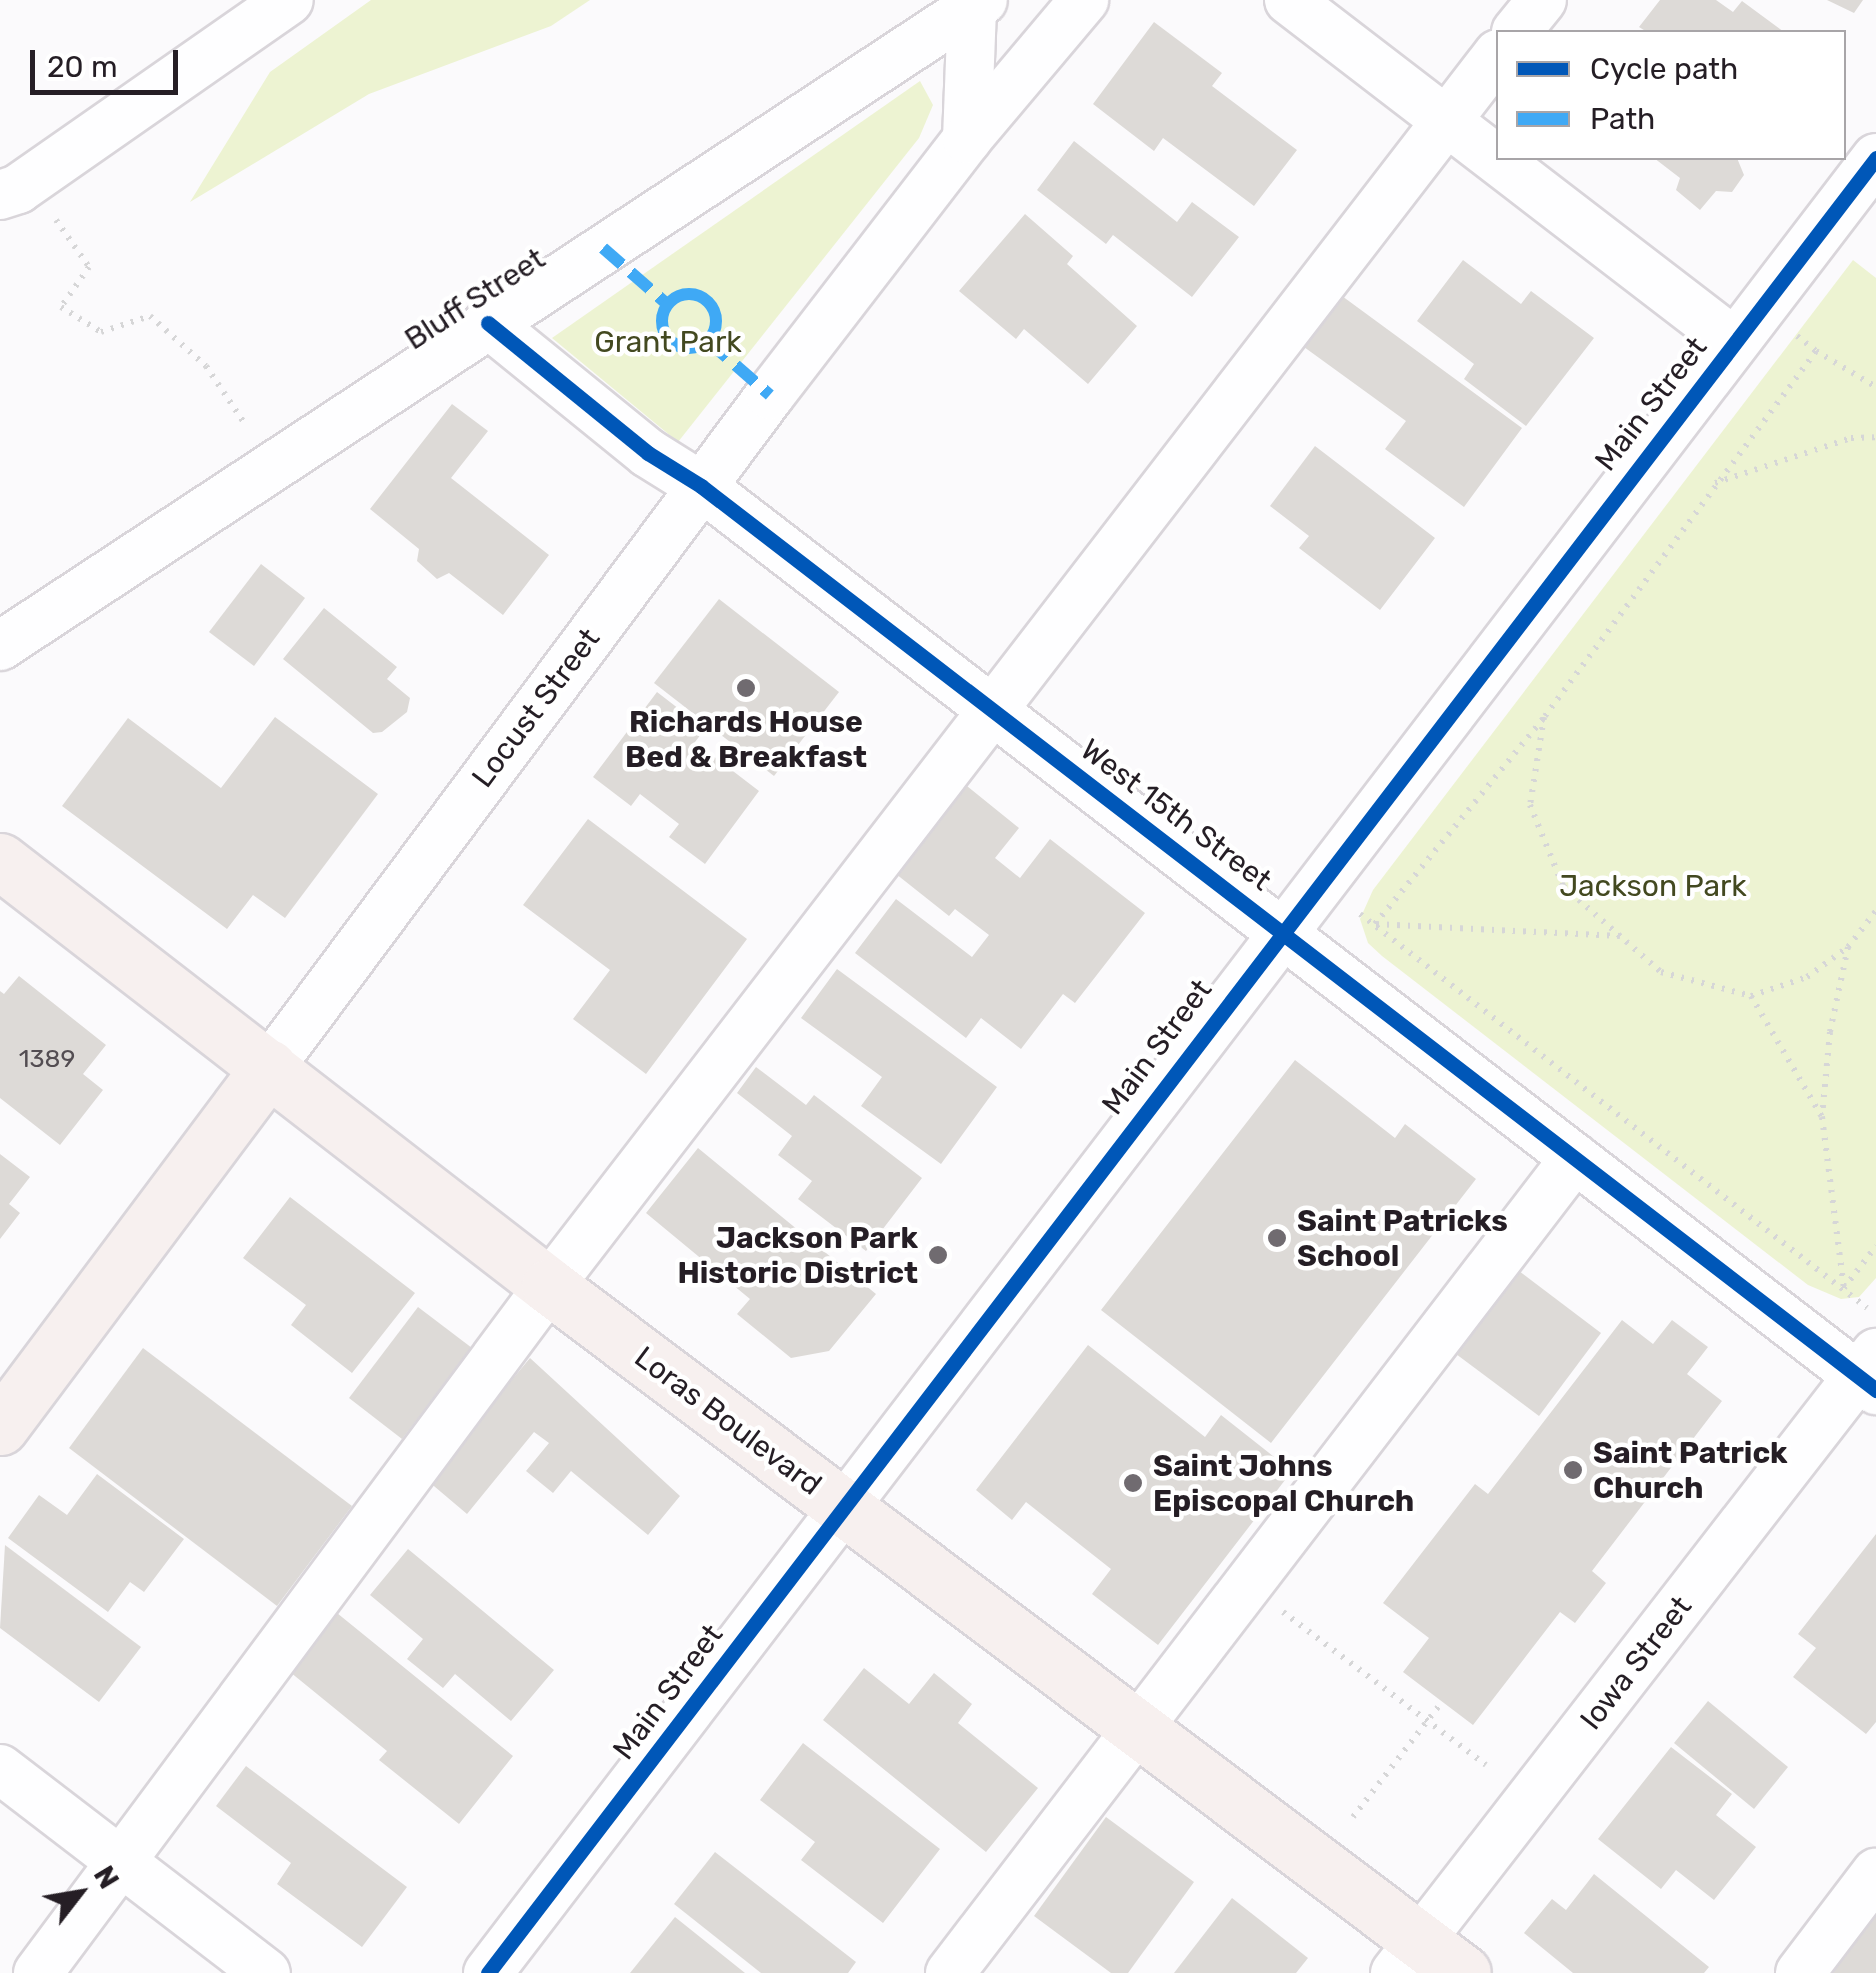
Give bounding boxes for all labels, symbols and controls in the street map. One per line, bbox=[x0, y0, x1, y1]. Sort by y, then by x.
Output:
scale bar bbox=[35, 30, 182, 92]
legend bbox=[1496, 30, 1846, 160]
text: 20 m bbox=[47, 49, 118, 85]
text: Cycle path bbox=[1590, 51, 1738, 87]
text: Path bbox=[1590, 101, 1655, 137]
street label: Bluff Street bbox=[398, 240, 552, 358]
park label: Grant Park bbox=[594, 324, 742, 360]
street label: Main Street bbox=[1588, 330, 1714, 478]
street label: Locust Street bbox=[465, 621, 607, 795]
marker: Richards House Bed & Breakfast bbox=[735, 677, 757, 699]
place label: Richards House Bed & Breakfast bbox=[625, 704, 867, 774]
street label: West 15th Street bbox=[1074, 732, 1278, 898]
park label: Jackson Park bbox=[1559, 868, 1747, 904]
street label: Main Street bbox=[1095, 972, 1219, 1122]
house number: 1389 bbox=[19, 1044, 75, 1074]
place label: Saint Patricks School bbox=[1297, 1203, 1508, 1274]
place label: Jackson Park Historic District bbox=[677, 1220, 918, 1290]
marker: Saint Patricks School bbox=[1266, 1227, 1288, 1249]
marker: Jackson Park Historic District bbox=[927, 1244, 949, 1266]
street label: Loras Boulevard bbox=[628, 1339, 828, 1503]
place label: Saint Patrick Church bbox=[1593, 1435, 1788, 1506]
place label: Saint Johns Episcopal Church bbox=[1153, 1448, 1414, 1518]
marker: Saint Patrick Church bbox=[1562, 1459, 1584, 1481]
marker: Saint Johns Episcopal Church bbox=[1122, 1472, 1144, 1494]
street label: Iowa Street bbox=[1573, 1589, 1699, 1737]
street label: Main Street bbox=[606, 1617, 730, 1767]
north arrow bbox=[30, 1843, 130, 1943]
text: N bbox=[87, 1860, 125, 1894]

